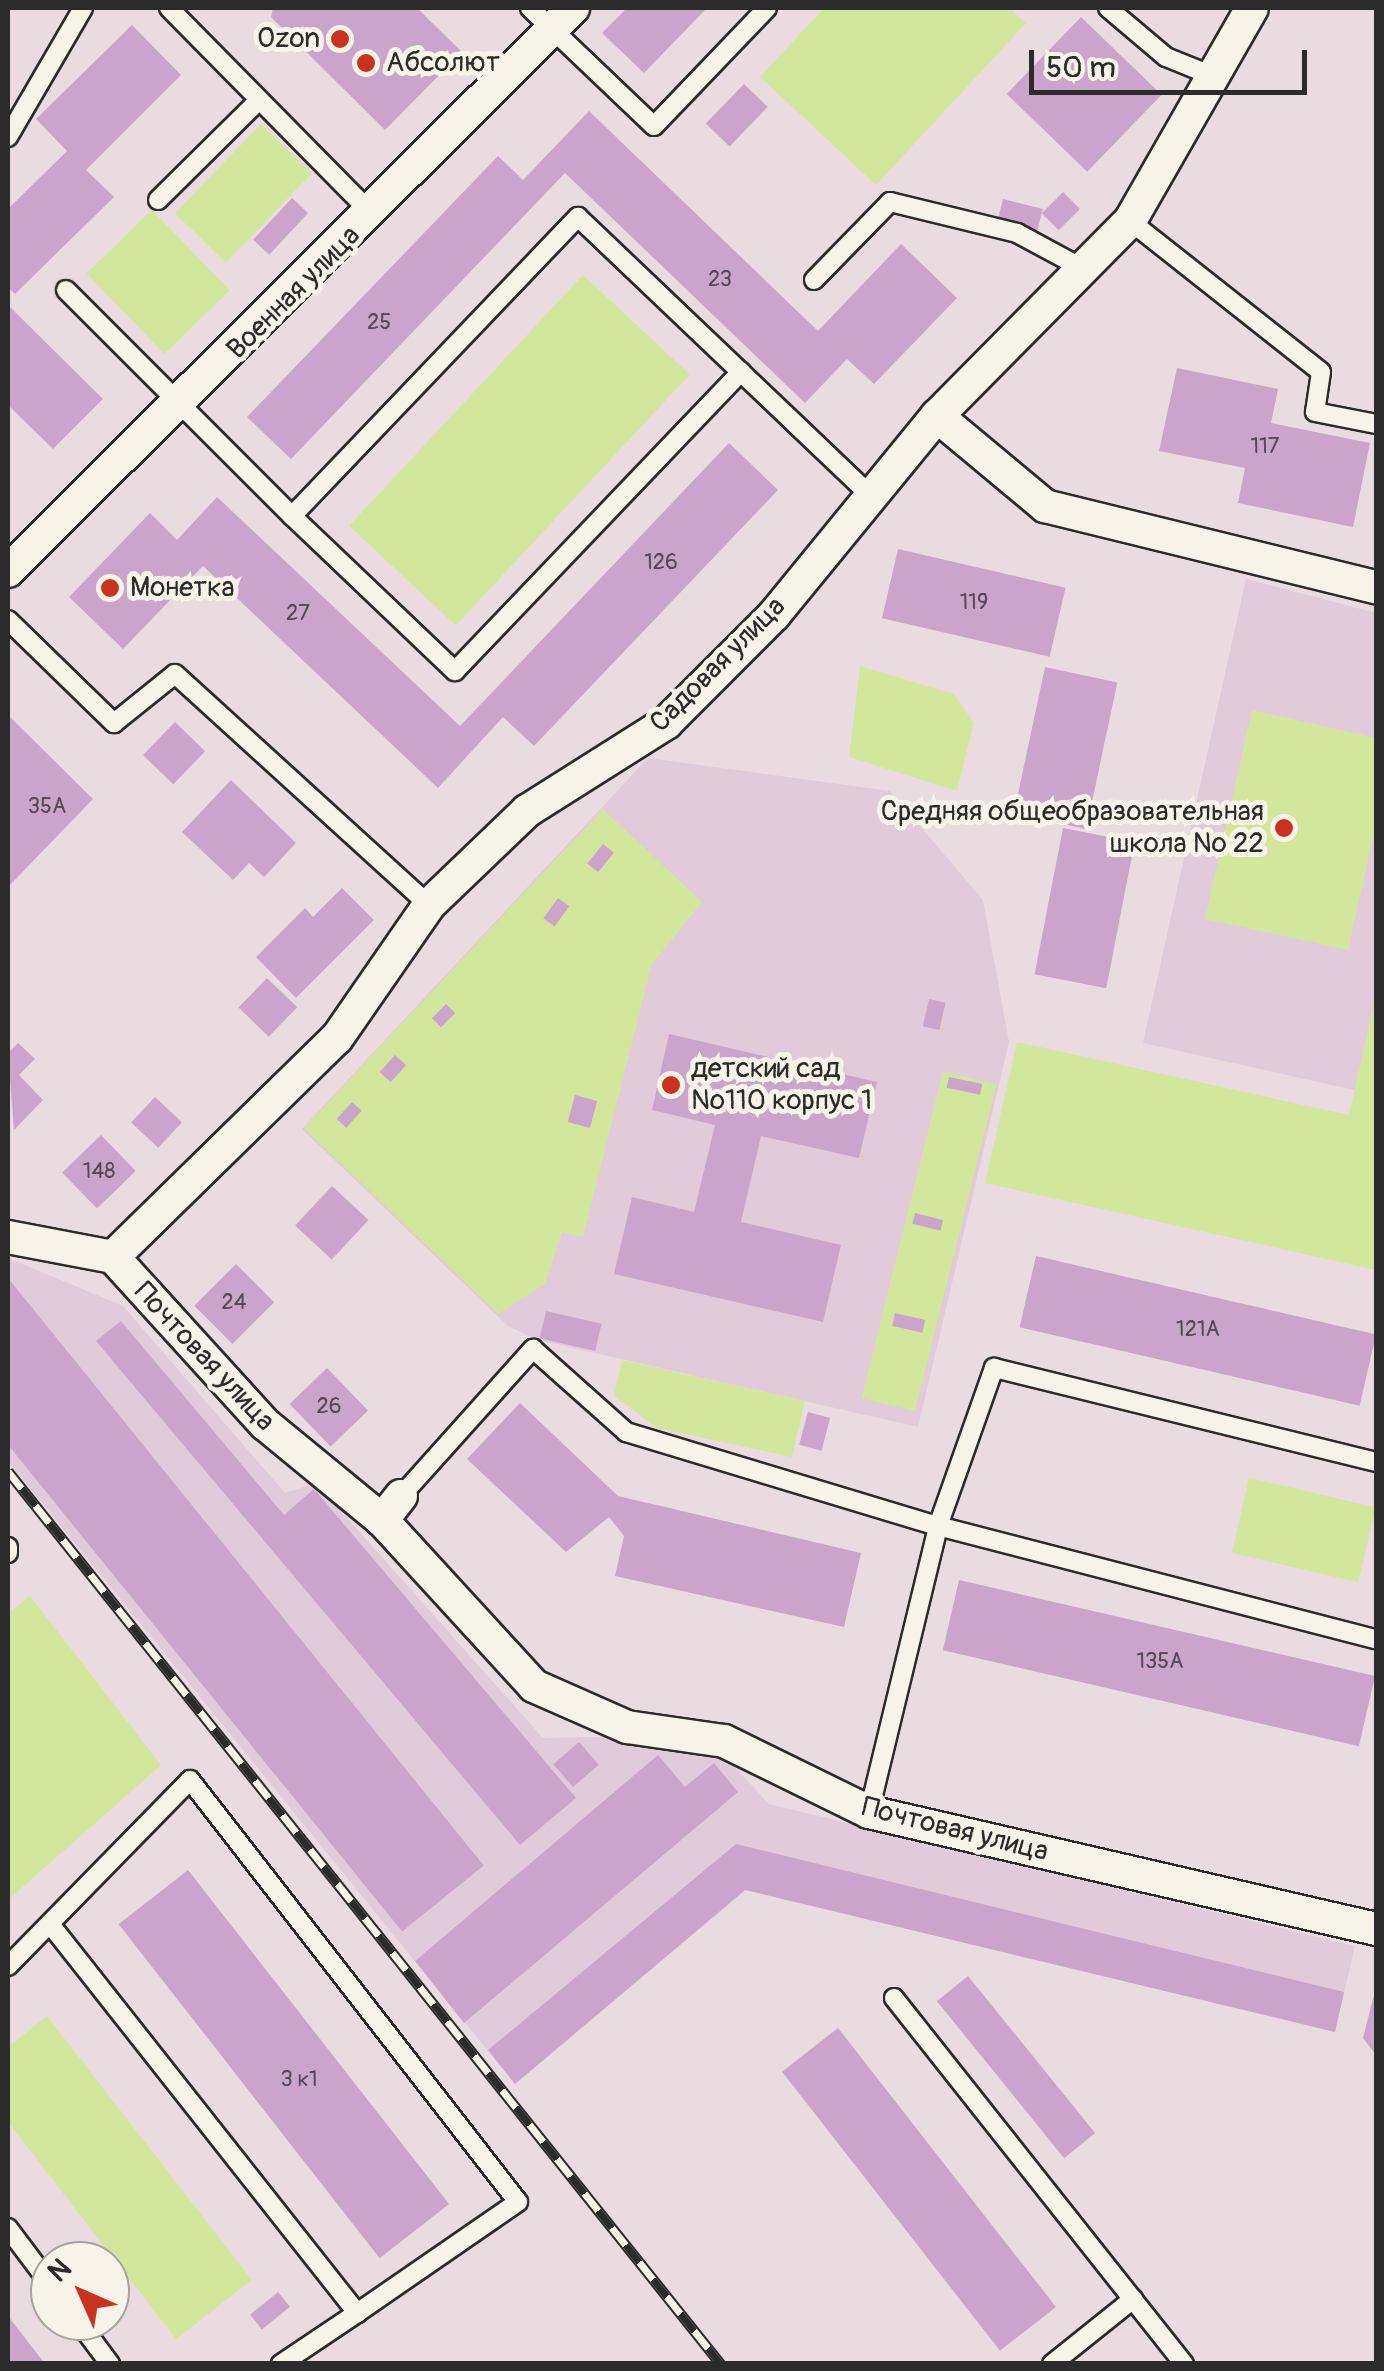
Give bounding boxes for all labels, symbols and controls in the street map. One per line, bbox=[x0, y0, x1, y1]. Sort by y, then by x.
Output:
place label: Ozon bbox=[257, 22, 320, 56]
marker: Ozon bbox=[329, 28, 351, 50]
scale bar bbox=[1034, 30, 1312, 92]
place label: Абсолют bbox=[386, 46, 500, 80]
text: 50 m bbox=[1046, 49, 1116, 86]
marker: Абсолют bbox=[355, 52, 377, 74]
street label: Военная улица bbox=[220, 219, 368, 367]
house number: 23 bbox=[708, 267, 732, 293]
house number: 25 bbox=[367, 310, 391, 336]
house number: 117 bbox=[1251, 434, 1279, 460]
house number: 126 bbox=[644, 550, 678, 576]
place label: Монетка bbox=[130, 571, 234, 605]
marker: Монетка bbox=[99, 577, 121, 599]
street label: Садовая улица bbox=[643, 590, 793, 740]
house number: 119 bbox=[960, 590, 988, 616]
house number: 27 bbox=[286, 601, 310, 627]
house number: 35А bbox=[28, 794, 66, 820]
place label: Средняя общеобразовательная школа № 22 bbox=[881, 795, 1264, 861]
marker: Средняя общеобразовательная школа № 22 bbox=[1273, 817, 1295, 839]
place label: детский сад №110 корпус 1 bbox=[691, 1052, 872, 1118]
marker: детский сад №110 корпус 1 bbox=[660, 1074, 682, 1096]
house number: 148 bbox=[83, 1159, 115, 1185]
street label: Почтовая улица bbox=[127, 1276, 281, 1438]
house number: 24 bbox=[221, 1290, 247, 1316]
house number: 121А bbox=[1176, 1317, 1220, 1343]
house number: 26 bbox=[316, 1394, 342, 1420]
house number: 135А bbox=[1136, 1649, 1184, 1675]
street label: Почтовая улица bbox=[858, 1791, 1052, 1869]
house number: 3 к1 bbox=[280, 2067, 318, 2093]
north arrow bbox=[30, 2241, 130, 2341]
text: N bbox=[41, 2252, 79, 2290]

